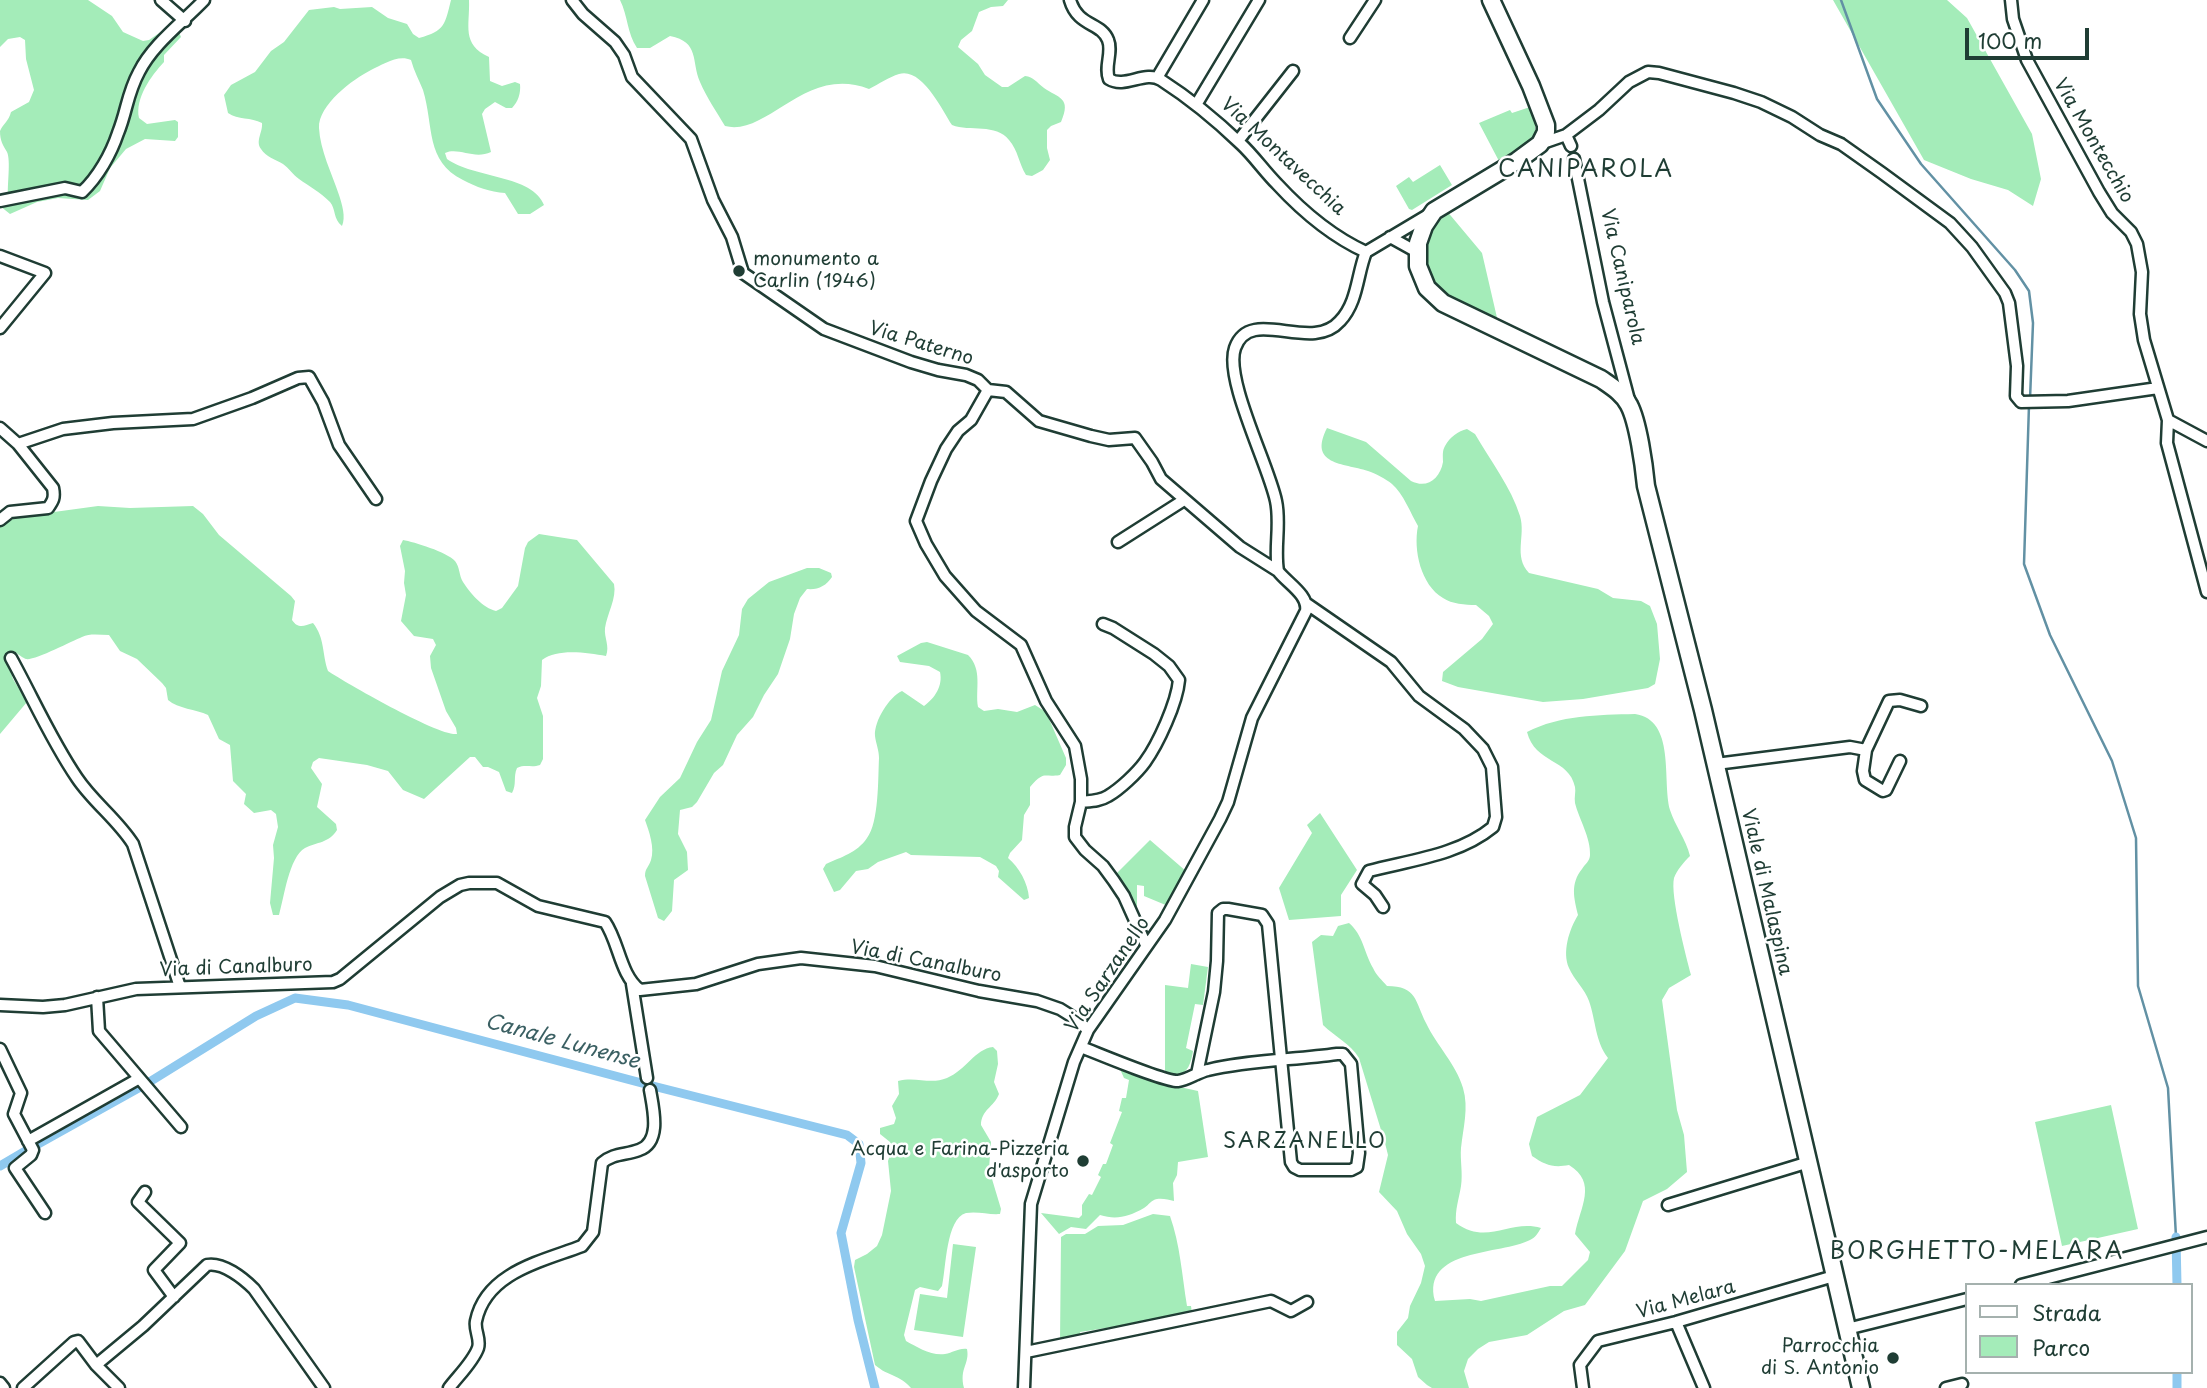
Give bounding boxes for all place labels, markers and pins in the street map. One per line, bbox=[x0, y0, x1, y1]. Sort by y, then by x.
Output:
place label: monumento a Carlin (1946) bbox=[753, 249, 879, 293]
marker: monumento a Carlin (1946) bbox=[731, 263, 747, 279]
place label: Acqua e Farina-Pizzeria d'asporto bbox=[851, 1139, 1069, 1183]
marker: Acqua e Farina-Pizzeria d'asporto bbox=[1075, 1153, 1091, 1169]
place label: Parrocchia di S. Antonio bbox=[1761, 1336, 1879, 1380]
marker: Parrocchia di S. Antonio bbox=[1885, 1350, 1901, 1366]

